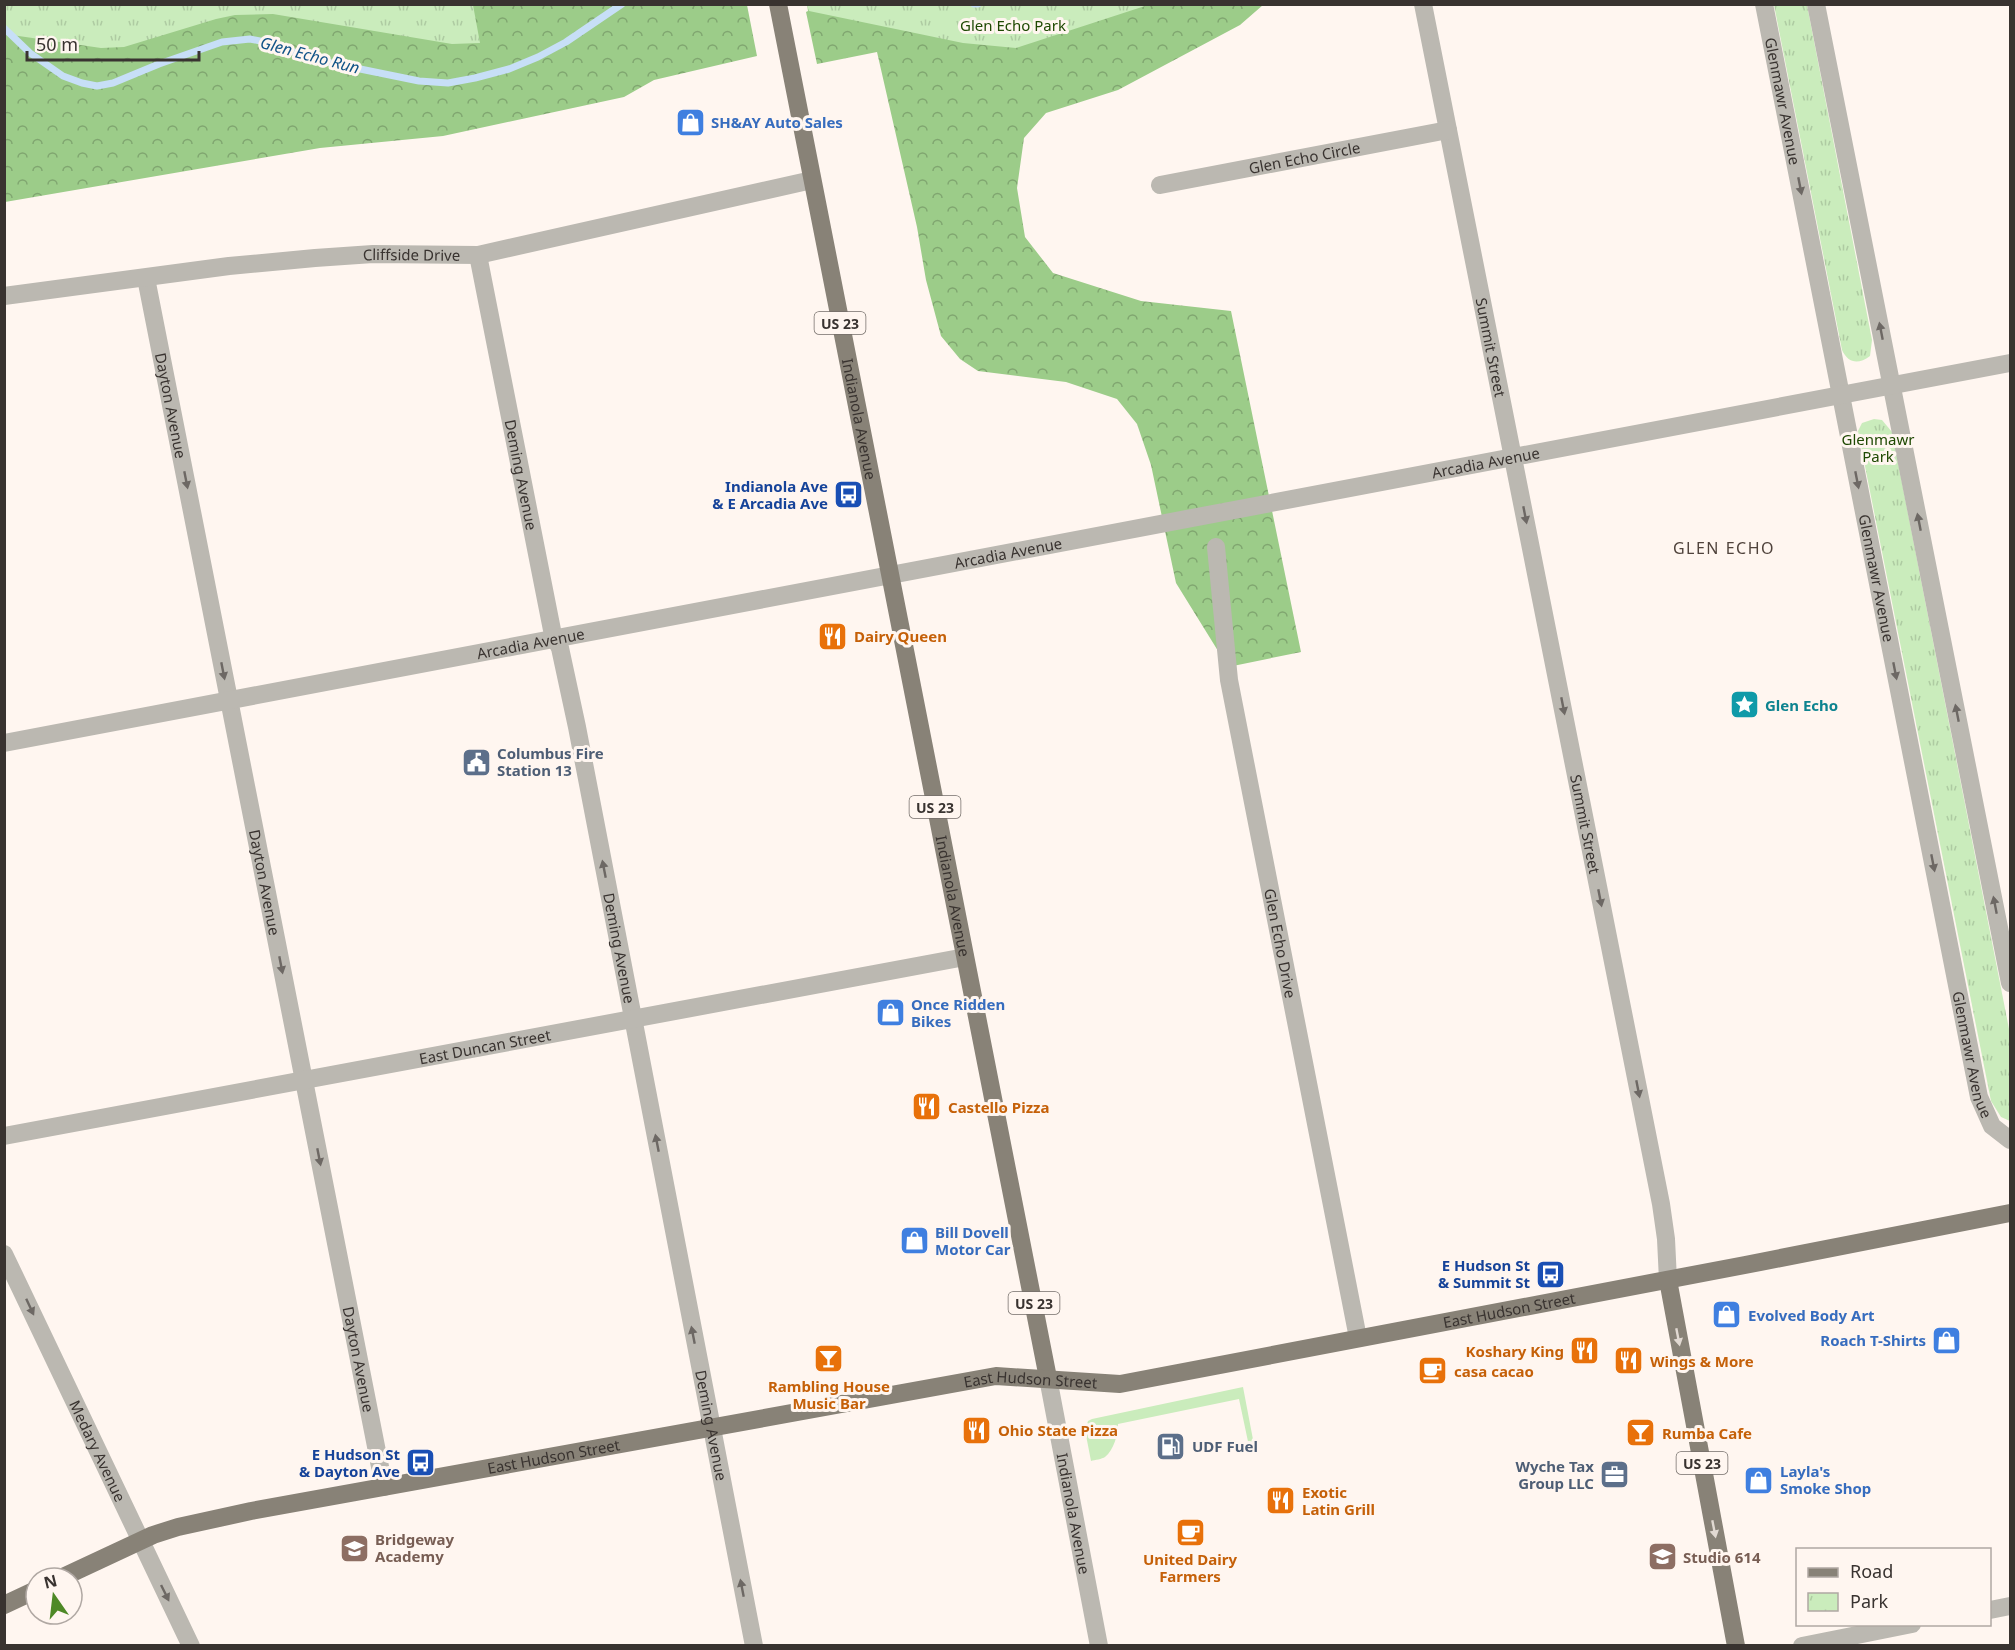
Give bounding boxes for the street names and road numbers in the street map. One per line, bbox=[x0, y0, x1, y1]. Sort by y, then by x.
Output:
street label: Glenmawr Avenue bbox=[1761, 36, 1805, 167]
street label: Glen Echo Circle bbox=[1247, 137, 1362, 178]
street label: Cliffside Drive bbox=[362, 244, 460, 265]
street label: Summit Street bbox=[1471, 296, 1511, 399]
road number: US 23 bbox=[814, 312, 866, 334]
street label: Dayton Avenue bbox=[151, 351, 191, 460]
street label: Indianola Avenue bbox=[838, 357, 881, 481]
street label: Deming Avenue bbox=[501, 418, 542, 532]
street label: Arcadia Avenue bbox=[1430, 442, 1541, 482]
street label: Glenmawr Avenue bbox=[1855, 512, 1899, 644]
street label: Arcadia Avenue bbox=[953, 533, 1064, 573]
street label: Arcadia Avenue bbox=[475, 623, 586, 663]
street label: Summit Street bbox=[1566, 773, 1605, 876]
road number: US 23 bbox=[910, 796, 960, 818]
street label: Dayton Avenue bbox=[245, 828, 285, 937]
street label: Indianola Avenue bbox=[932, 834, 975, 958]
street label: Glen Echo Drive bbox=[1260, 887, 1301, 1000]
street label: Deming Avenue bbox=[599, 891, 640, 1005]
street label: Glenmawr Avenue bbox=[1948, 989, 1997, 1121]
street label: East Duncan Street bbox=[417, 1024, 553, 1069]
street label: East Hudson Street bbox=[1441, 1287, 1577, 1332]
road number: US 23 bbox=[1008, 1292, 1060, 1314]
street label: Dayton Avenue bbox=[339, 1305, 379, 1414]
street label: East Hudson Street bbox=[962, 1366, 1098, 1393]
street label: Deming Avenue bbox=[691, 1368, 732, 1482]
street label: Medary Avenue bbox=[65, 1397, 131, 1505]
street label: East Hudson Street bbox=[486, 1434, 622, 1478]
street label: Indianola Avenue bbox=[1052, 1451, 1095, 1576]
road number: US 23 bbox=[1676, 1452, 1728, 1474]

